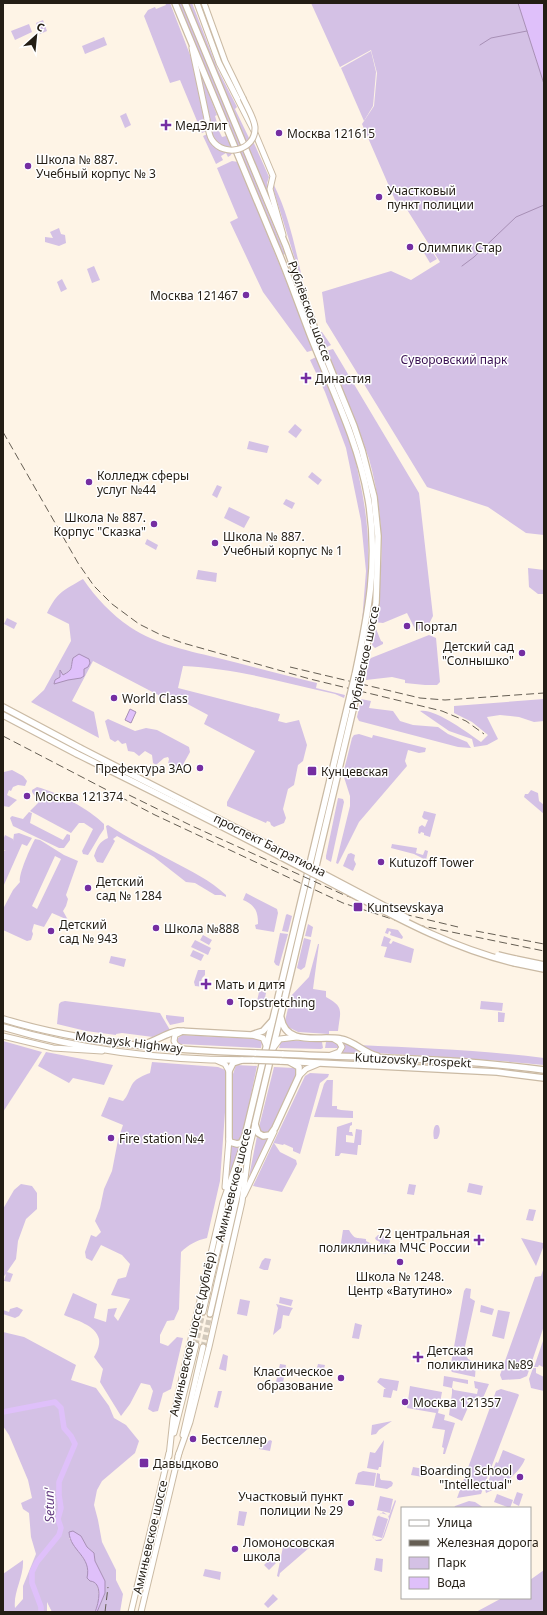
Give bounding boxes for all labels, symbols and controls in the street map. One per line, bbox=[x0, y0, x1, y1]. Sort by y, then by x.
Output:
north arrow bbox=[16, 16, 56, 56]
text: С bbox=[34, 18, 47, 35]
place label: МедЭлит bbox=[175, 117, 228, 134]
marker: МедЭлит bbox=[160, 119, 172, 131]
place label: Москва 121615 bbox=[287, 125, 375, 142]
marker: Москва 121615 bbox=[274, 128, 284, 138]
place label: Школа № 887. Учебный корпус № 3 bbox=[36, 151, 156, 182]
marker: Школа № 887. Учебный корпус № 3 bbox=[23, 161, 33, 171]
place label: Участковый пункт полиции bbox=[387, 182, 474, 213]
marker: Участковый пункт полиции bbox=[374, 192, 384, 202]
place label: Олимпик Стар bbox=[418, 239, 502, 256]
marker: Олимпик Стар bbox=[405, 242, 415, 252]
street label: Рублёвское шоссе bbox=[284, 258, 336, 364]
place label: Москва 121467 bbox=[150, 287, 238, 304]
marker: Москва 121467 bbox=[241, 290, 251, 300]
park label: Суворовский парк bbox=[401, 351, 508, 368]
place label: Династия bbox=[315, 370, 371, 387]
marker: Династия bbox=[300, 372, 312, 384]
place label: Колледж сферы услуг №44 bbox=[97, 467, 189, 498]
marker: Колледж сферы услуг №44 bbox=[84, 477, 94, 487]
place label: Школа № 887. Корпус "Сказка" bbox=[53, 509, 146, 540]
marker: Школа № 887. Корпус "Сказка" bbox=[149, 519, 159, 529]
place label: Школа № 887. Учебный корпус № 1 bbox=[223, 528, 343, 559]
marker: Школа № 887. Учебный корпус № 1 bbox=[210, 538, 220, 548]
street label: Рублёвское шоссе bbox=[345, 604, 383, 712]
place label: Портал bbox=[415, 618, 457, 635]
marker: Портал bbox=[402, 621, 412, 631]
place label: Детский сад "Солнышко" bbox=[442, 638, 515, 669]
marker: Детский сад "Солнышко" bbox=[517, 648, 527, 658]
place label: World Class bbox=[122, 690, 188, 707]
marker: World Class bbox=[109, 693, 119, 703]
place label: Префектура ЗАО bbox=[95, 760, 192, 777]
marker: Префектура ЗАО bbox=[195, 763, 205, 773]
place label: Кунцевская bbox=[321, 763, 388, 780]
marker: Кунцевская bbox=[306, 765, 318, 777]
place label: Москва 121374 bbox=[35, 788, 123, 805]
marker: Москва 121374 bbox=[22, 791, 32, 801]
street label: проспект Багратиона bbox=[211, 809, 329, 881]
place label: Kutuzoff Tower bbox=[389, 854, 474, 871]
marker: Kutuzoff Tower bbox=[376, 857, 386, 867]
place label: Детский сад № 1284 bbox=[96, 873, 162, 904]
marker: Детский сад № 1284 bbox=[83, 883, 93, 893]
place label: Kuntsevskaya bbox=[367, 899, 444, 916]
marker: Kuntsevskaya bbox=[352, 901, 364, 913]
place label: Детский сад № 943 bbox=[59, 916, 118, 947]
place label: Школа №888 bbox=[164, 920, 239, 937]
marker: Школа №888 bbox=[151, 923, 161, 933]
marker: Детский сад № 943 bbox=[46, 926, 56, 936]
place label: Мать и дитя bbox=[215, 976, 286, 993]
marker: Мать и дитя bbox=[200, 978, 212, 990]
place label: Topstretching bbox=[238, 994, 315, 1011]
marker: Topstretching bbox=[225, 997, 235, 1007]
street label: Mozhaysk Highway bbox=[74, 1027, 185, 1057]
street label: Kutuzovsky Prospekt bbox=[354, 1048, 472, 1072]
street label: Аминьевское шоссе bbox=[211, 1126, 255, 1244]
place label: Fire station №4 bbox=[119, 1130, 204, 1147]
marker: Fire station №4 bbox=[106, 1133, 116, 1143]
place label: 72 центральная поликлиника МЧС России bbox=[319, 1225, 470, 1256]
marker: 72 центральная поликлиника МЧС России bbox=[473, 1234, 485, 1246]
street label: Аминьевское шоссе (дублёр) bbox=[165, 1250, 219, 1418]
marker: Школа № 1248. Центр «Ватутино» bbox=[395, 1257, 405, 1267]
place label: Школа № 1248. Центр «Ватутино» bbox=[348, 1268, 452, 1299]
place label: Детская поликлиника №89 bbox=[427, 1342, 534, 1373]
marker: Детская поликлиника №89 bbox=[412, 1351, 424, 1363]
place label: Классическое образование bbox=[253, 1363, 333, 1394]
marker: Классическое образование bbox=[336, 1373, 346, 1383]
place label: Москва 121357 bbox=[413, 1394, 501, 1411]
marker: Москва 121357 bbox=[400, 1397, 410, 1407]
place label: Бестселлер bbox=[201, 1431, 267, 1448]
marker: Бестселлер bbox=[188, 1434, 198, 1444]
place label: Давыдково bbox=[153, 1455, 219, 1472]
marker: Давыдково bbox=[138, 1457, 150, 1469]
place label: Boarding School "Intellectual" bbox=[420, 1462, 512, 1493]
marker: Boarding School "Intellectual" bbox=[515, 1472, 525, 1482]
street label: Аминьевское шоссе bbox=[129, 1478, 171, 1596]
water label: Setun' bbox=[40, 1486, 58, 1523]
place label: Участковый пункт полиции № 29 bbox=[238, 1488, 343, 1519]
marker: Участковый пункт полиции № 29 bbox=[346, 1498, 356, 1508]
legend bbox=[401, 1507, 531, 1599]
text: Улица bbox=[437, 1514, 472, 1531]
place label: Ломоносовская школа bbox=[243, 1534, 335, 1565]
text: Железная дорога bbox=[437, 1534, 539, 1551]
marker: Ломоносовская школа bbox=[230, 1544, 240, 1554]
text: Парк bbox=[437, 1554, 467, 1571]
text: Вода bbox=[437, 1574, 466, 1591]

